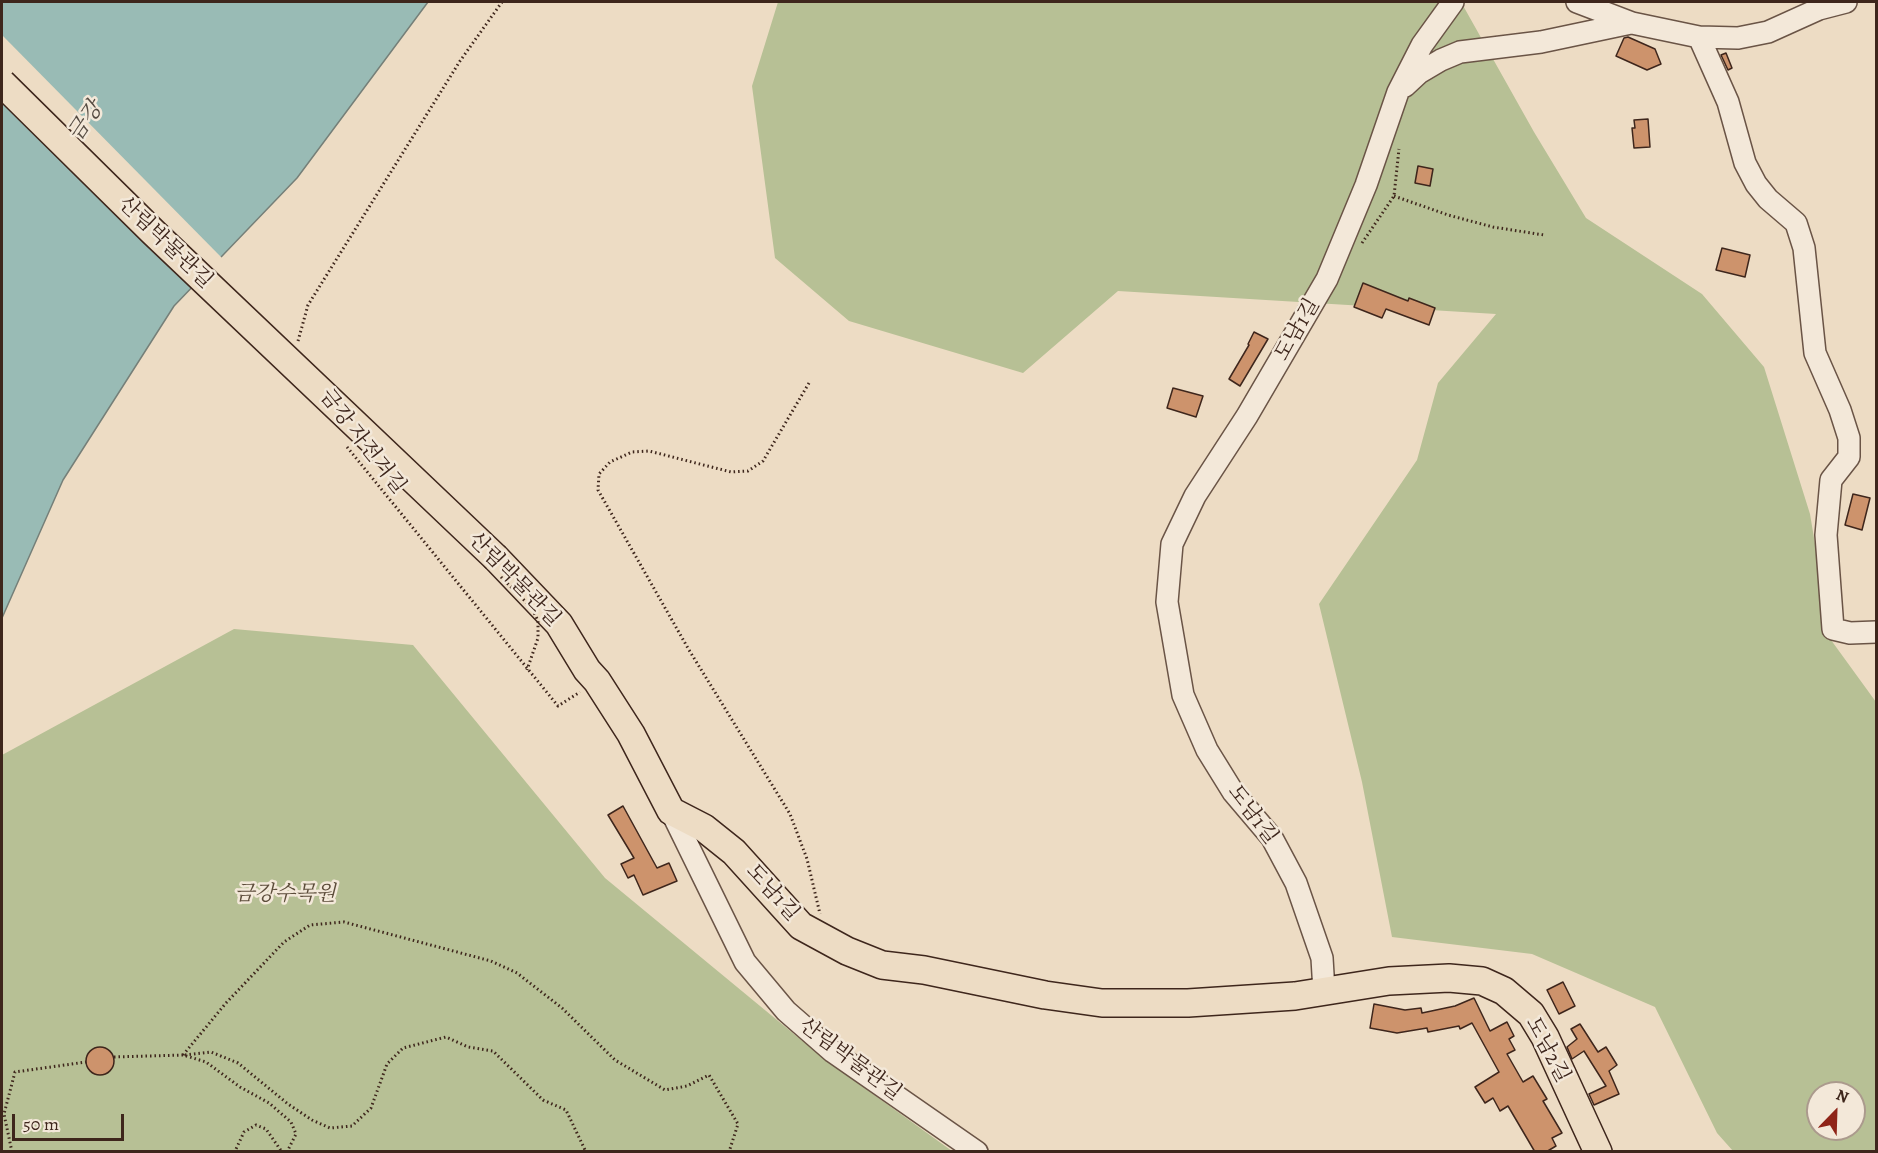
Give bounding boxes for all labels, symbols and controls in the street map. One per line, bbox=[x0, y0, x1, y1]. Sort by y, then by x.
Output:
water label: 금강 bbox=[63, 97, 109, 147]
street label: 산림박물관길 bbox=[112, 192, 218, 294]
street label: 도남1길 bbox=[1270, 294, 1326, 366]
street label: 금강 자전거길 bbox=[313, 385, 411, 499]
street label: 산림박물관길 bbox=[463, 527, 565, 633]
street label: 도남1길 bbox=[1221, 780, 1283, 850]
street label: 도남1길 bbox=[740, 859, 804, 927]
park label: 금강수목원 bbox=[234, 882, 336, 908]
street label: 산림박물관길 bbox=[794, 1013, 906, 1107]
street label: 도남2길 bbox=[1519, 1013, 1575, 1087]
north arrow bbox=[1806, 1081, 1866, 1141]
text: N bbox=[1833, 1084, 1852, 1109]
scale bar bbox=[15, 1102, 128, 1140]
text: 50 m bbox=[23, 1112, 59, 1136]

